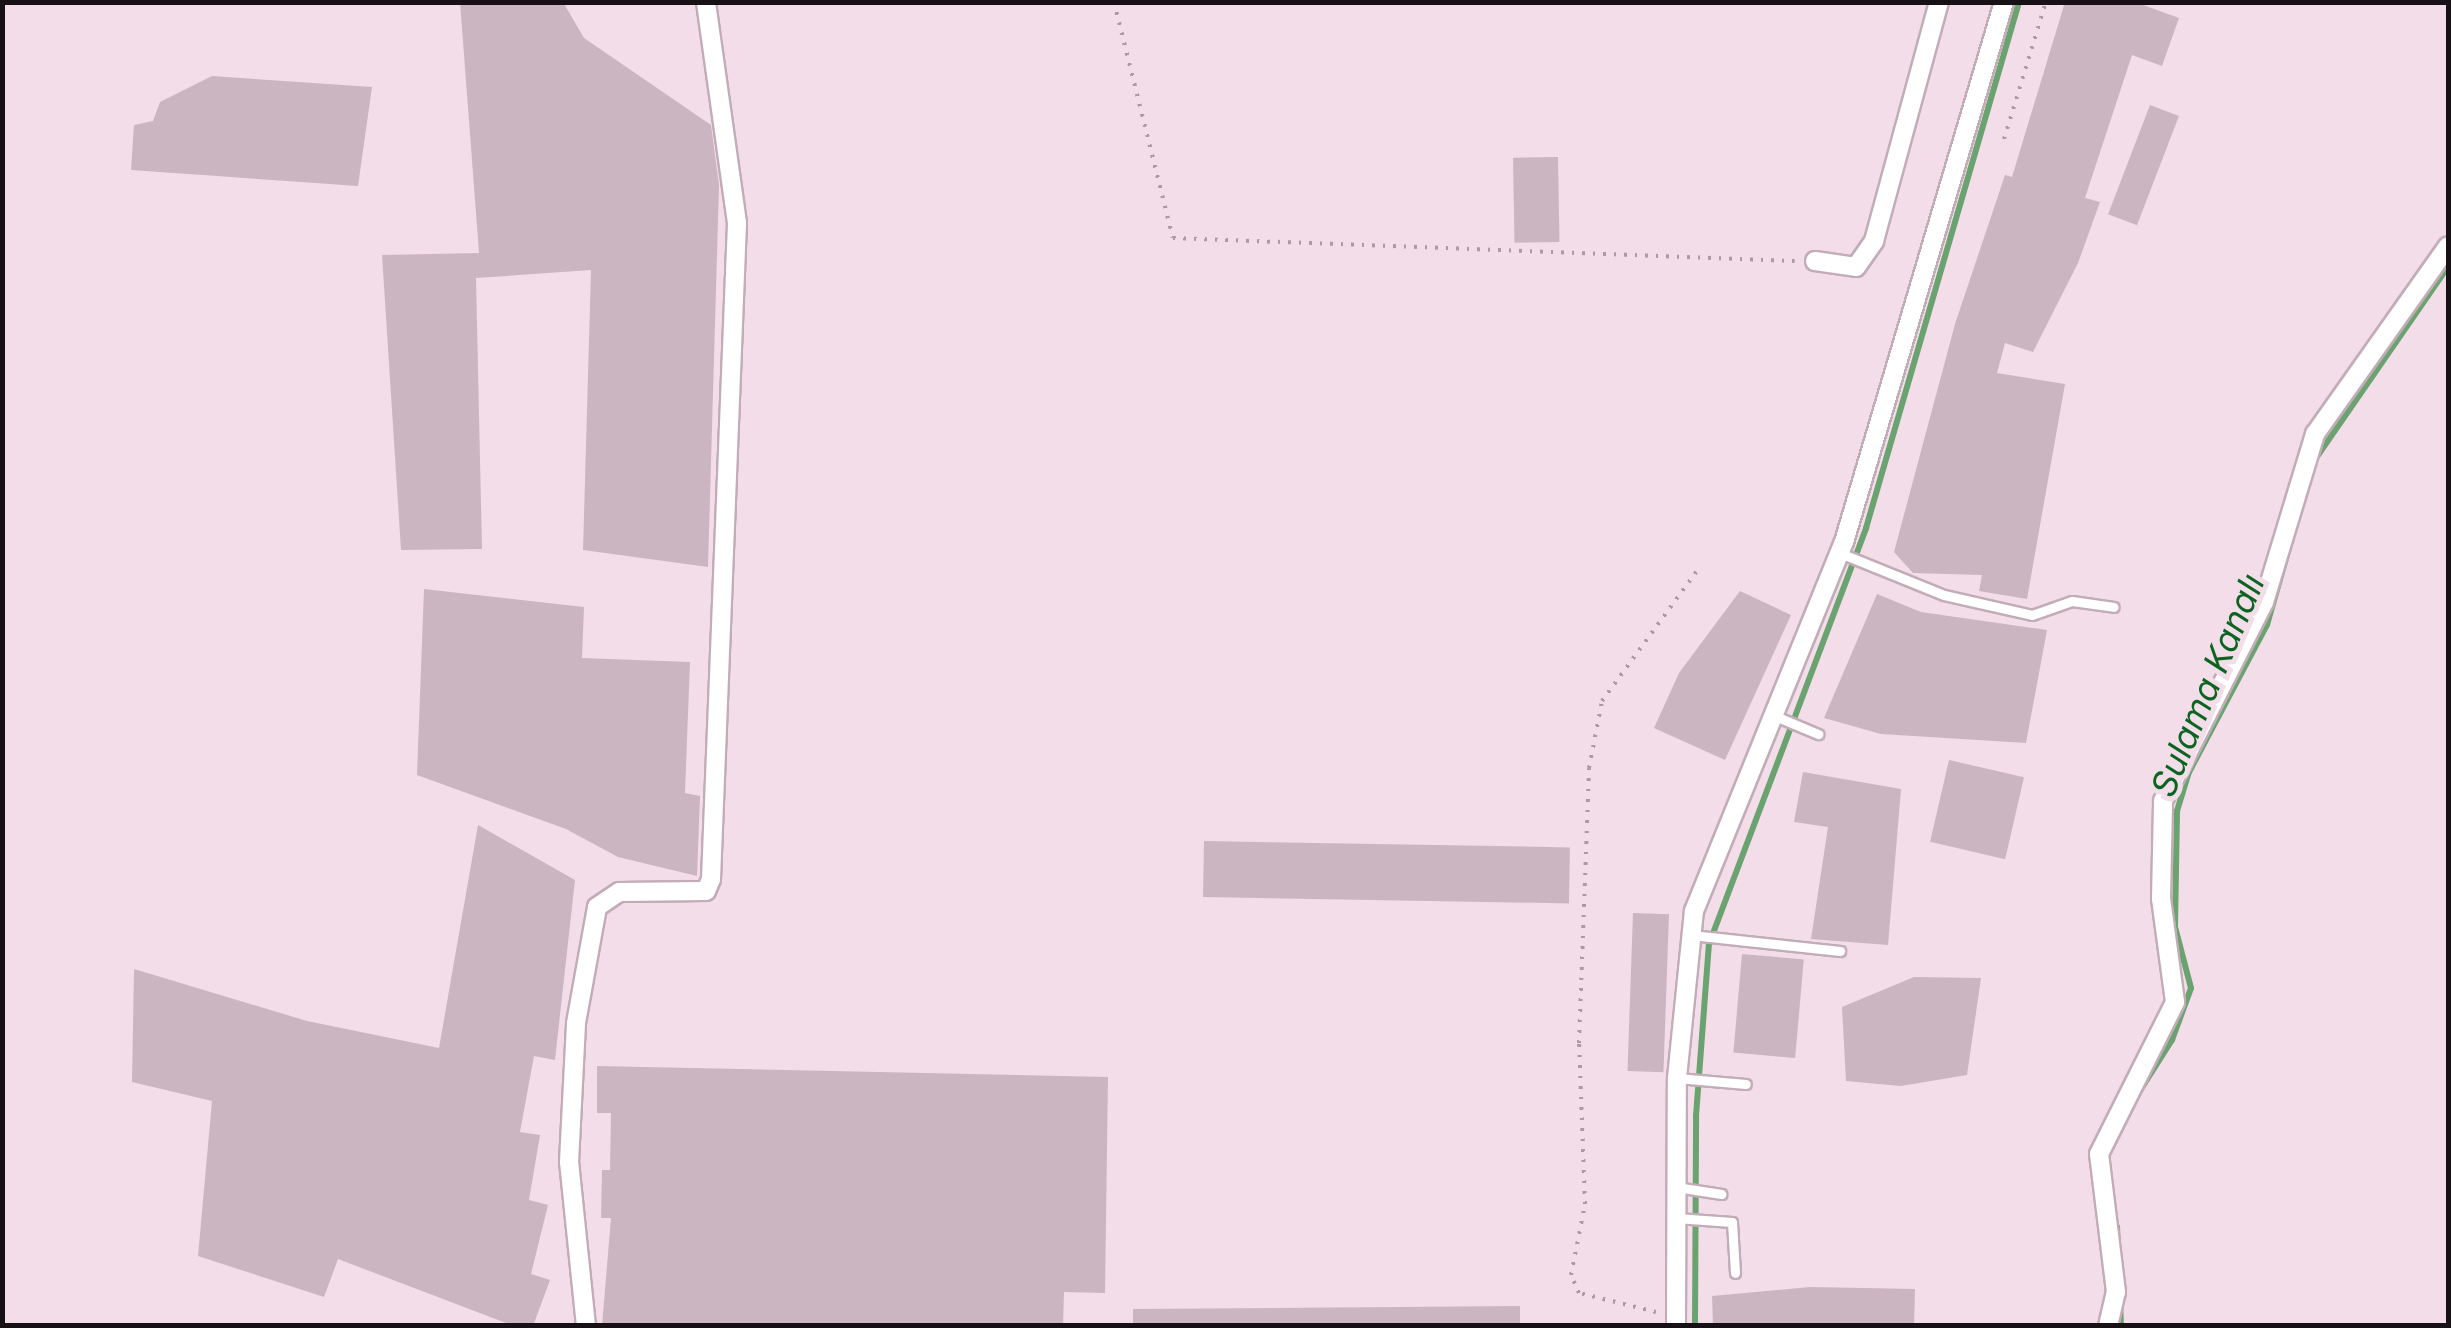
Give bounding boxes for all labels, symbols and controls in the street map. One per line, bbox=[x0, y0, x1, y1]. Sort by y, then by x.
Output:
water label: Sulama Kanalı bbox=[2141, 567, 2273, 803]

